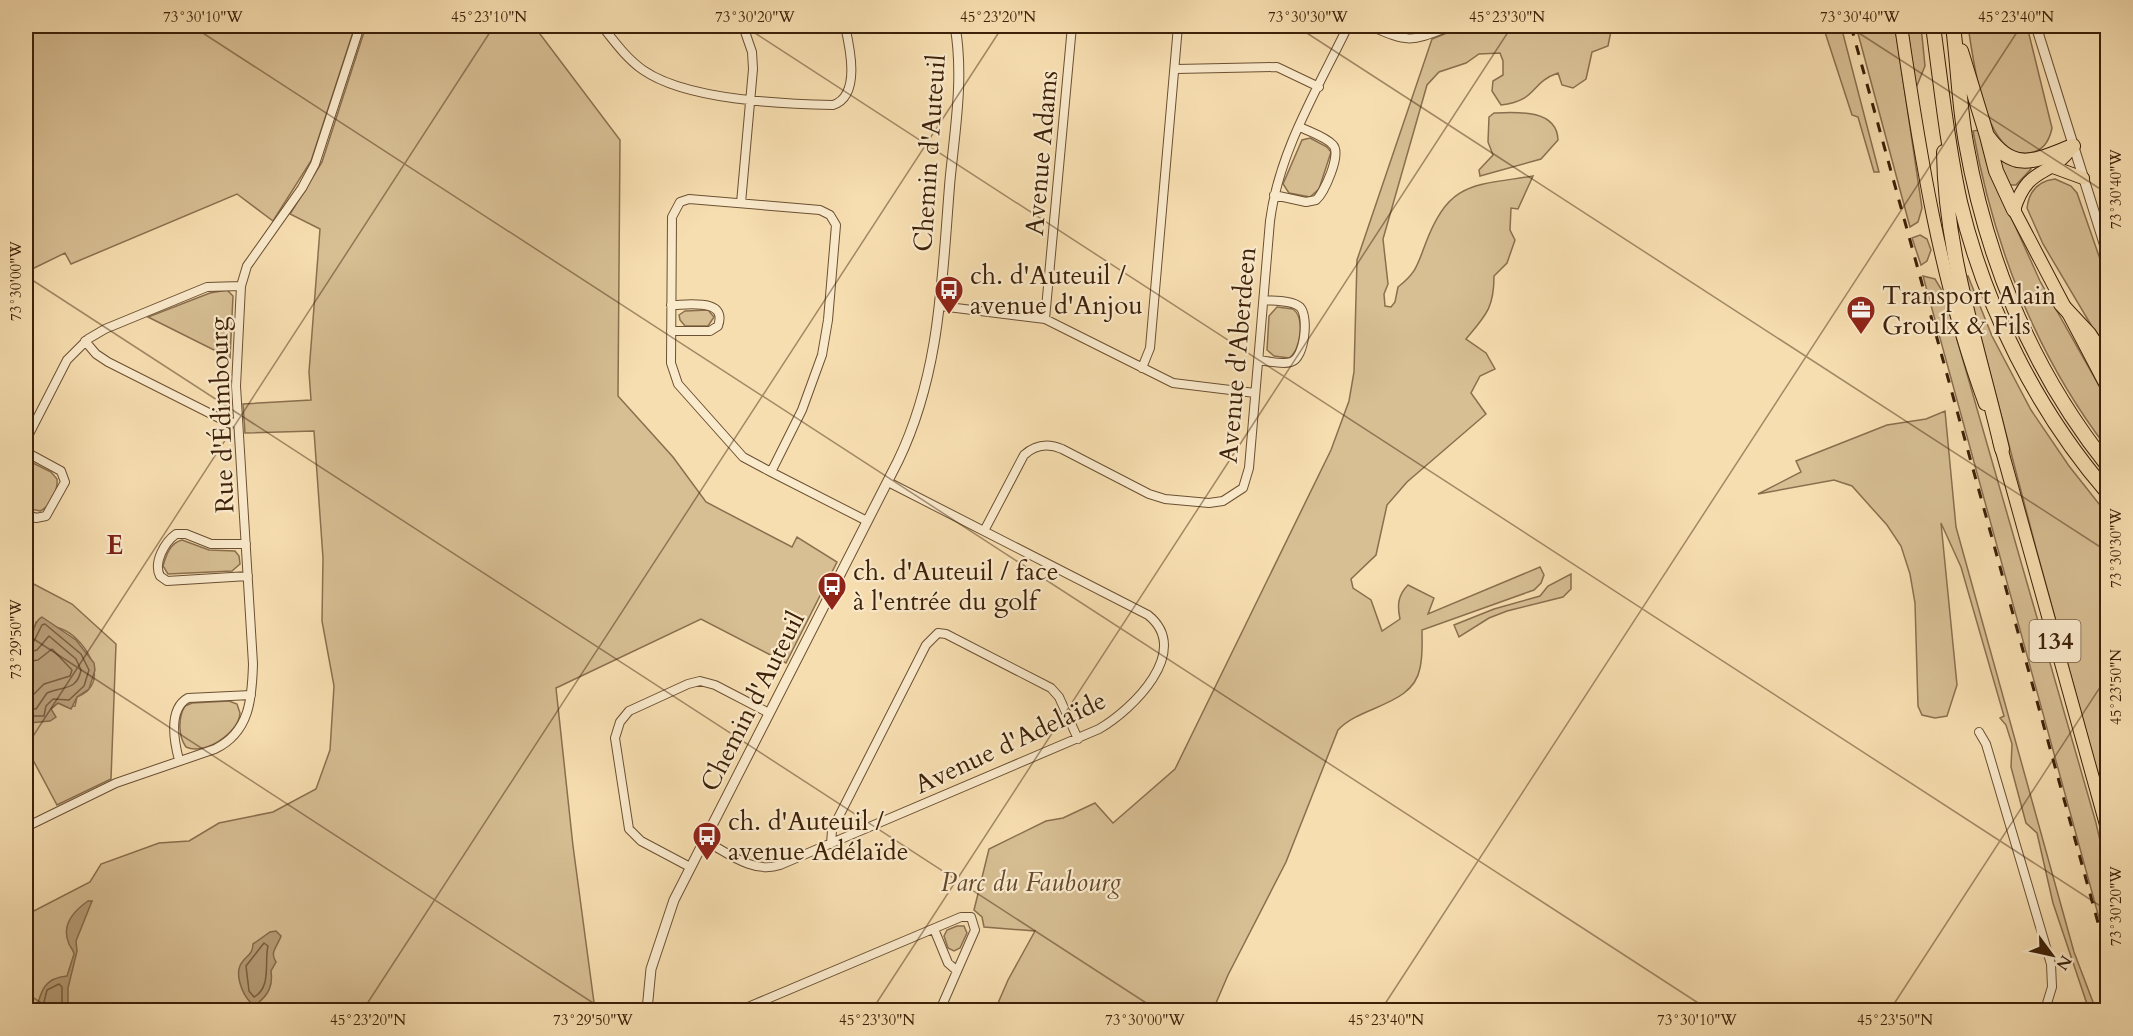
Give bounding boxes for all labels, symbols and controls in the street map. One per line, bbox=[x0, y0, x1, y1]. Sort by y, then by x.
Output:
text: 73°30'10"W bbox=[163, 7, 243, 27]
text: 45°23'10"N bbox=[451, 7, 527, 27]
text: 73°30'20"W bbox=[715, 7, 795, 27]
text: 45°23'20"N bbox=[960, 7, 1036, 27]
text: 73°30'30"W bbox=[1268, 7, 1348, 27]
text: 45°23'30"N bbox=[1469, 7, 1545, 27]
text: 73°30'40"W bbox=[1820, 7, 1900, 27]
text: 45°23'40"N bbox=[1978, 7, 2054, 27]
street label: Chemin d'Auteuil bbox=[905, 53, 954, 253]
street label: Avenue Adams bbox=[1017, 69, 1066, 237]
text: 73°30'40"W bbox=[2106, 149, 2126, 229]
text: 73°30'00"W bbox=[6, 241, 26, 321]
street label: Avenue d'Aberdeen bbox=[1211, 245, 1264, 465]
place label: ch. d'Auteuil / avenue d'Anjou bbox=[970, 258, 1143, 323]
bus stop icon: ch. d'Auteuil / avenue d'Anjou bbox=[933, 274, 965, 316]
place label: Transport Alain Groulx & Fils bbox=[1882, 278, 2056, 343]
office icon: Transport Alain Groulx & Fils bbox=[1845, 294, 1877, 336]
street label: Rue d'Édimbourg bbox=[201, 316, 242, 514]
text: 73°30'30"W bbox=[2106, 508, 2126, 588]
district label: E bbox=[106, 527, 124, 564]
place label: ch. d'Auteuil / face à l'entrée du golf bbox=[853, 554, 1059, 619]
bus stop icon: ch. d'Auteuil / face à l'entrée du golf bbox=[816, 570, 848, 612]
text: 73°29'50"W bbox=[6, 599, 26, 679]
street label: Chemin d'Auteuil bbox=[692, 605, 813, 797]
road number: 134 bbox=[2030, 620, 2080, 662]
text: 45°23'50"N bbox=[2106, 649, 2126, 725]
street label: Avenue d'Adelaïde bbox=[909, 683, 1112, 802]
place label: ch. d'Auteuil / avenue Adélaïde bbox=[728, 804, 908, 869]
bus stop icon: ch. d'Auteuil / avenue Adélaïde bbox=[691, 820, 723, 862]
park label: Parc du Faubourg bbox=[941, 865, 1122, 900]
text: 73°30'20"W bbox=[2106, 866, 2126, 946]
north arrow bbox=[2022, 925, 2082, 985]
text: N bbox=[2051, 951, 2077, 975]
text: 45°23'20"N bbox=[330, 1010, 406, 1030]
text: 73°29'50"W bbox=[553, 1010, 633, 1030]
text: 45°23'30"N bbox=[839, 1010, 915, 1030]
text: 73°30'00"W bbox=[1105, 1010, 1185, 1030]
text: 45°23'40"N bbox=[1348, 1010, 1424, 1030]
text: 73°30'10"W bbox=[1657, 1010, 1737, 1030]
text: 45°23'50"N bbox=[1857, 1010, 1933, 1030]

